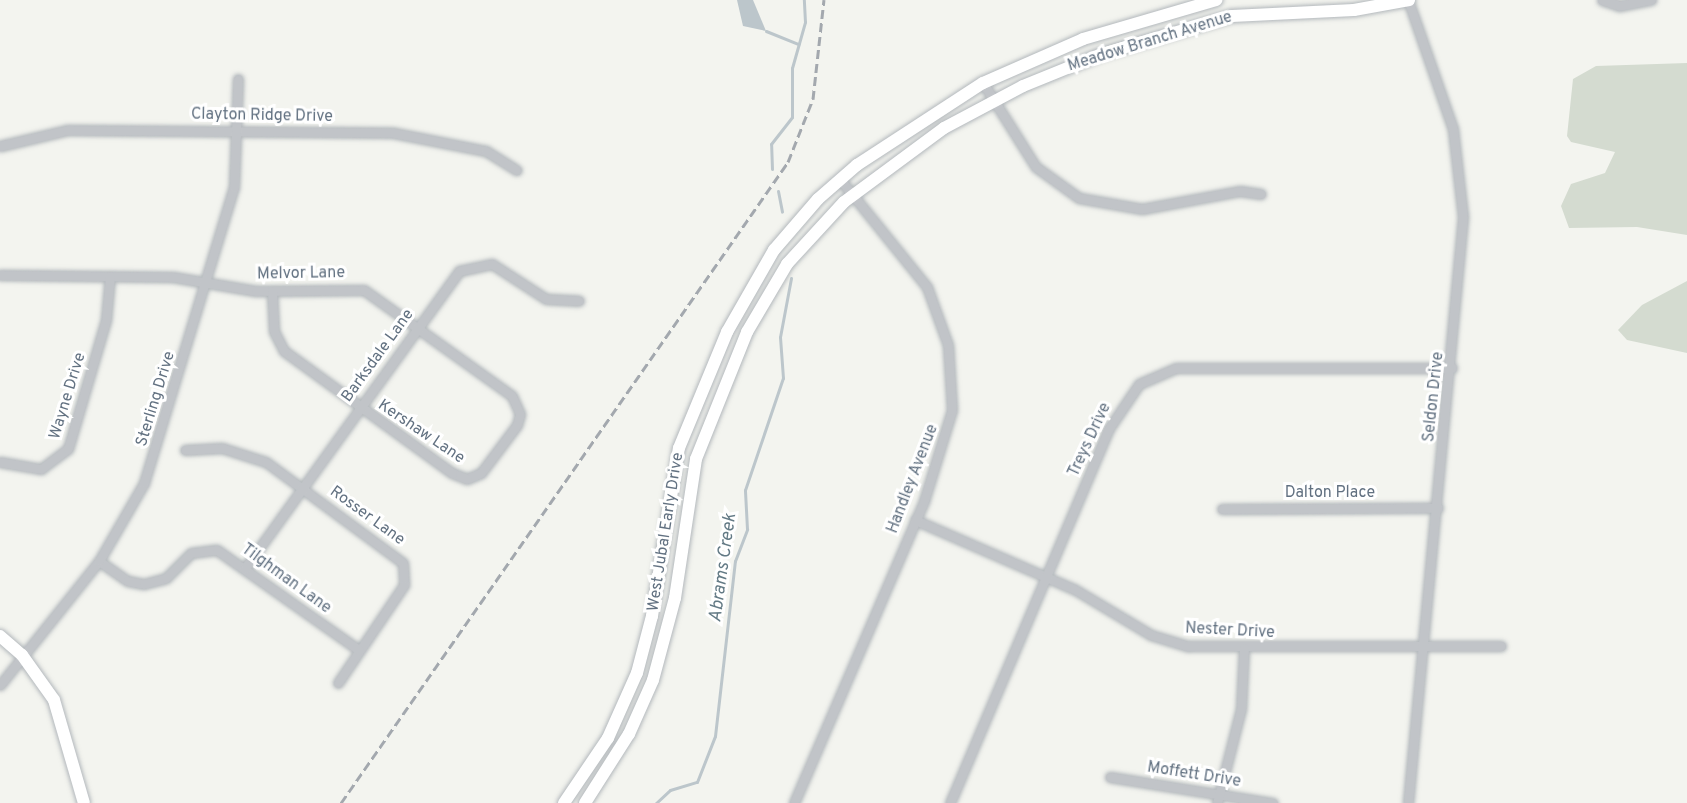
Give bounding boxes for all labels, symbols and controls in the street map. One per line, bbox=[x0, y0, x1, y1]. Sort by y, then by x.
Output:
street label: Meadow Branch Avenue bbox=[1065, 8, 1235, 76]
street label: Clayton Ridge Drive bbox=[191, 105, 333, 127]
street label: Melvor Lane bbox=[257, 264, 345, 284]
street label: Barksdale Lane bbox=[338, 306, 418, 406]
street label: Sterling Drive bbox=[132, 349, 180, 449]
street label: Wayne Drive bbox=[46, 350, 90, 442]
street label: Seldon Drive bbox=[1420, 351, 1448, 443]
street label: Kershaw Lane bbox=[374, 396, 468, 468]
street label: Treys Drive bbox=[1065, 400, 1115, 480]
street label: Handley Avenue bbox=[883, 422, 943, 536]
street label: West Jubal Early Drive bbox=[644, 451, 688, 613]
street label: Rosser Lane bbox=[326, 482, 408, 550]
street label: Dalton Place bbox=[1285, 483, 1375, 503]
water label: Abrams Creek bbox=[706, 512, 742, 624]
street label: Tilghman Lane bbox=[237, 540, 335, 618]
street label: Nester Drive bbox=[1185, 619, 1275, 643]
street label: Moffett Drive bbox=[1146, 758, 1242, 792]

